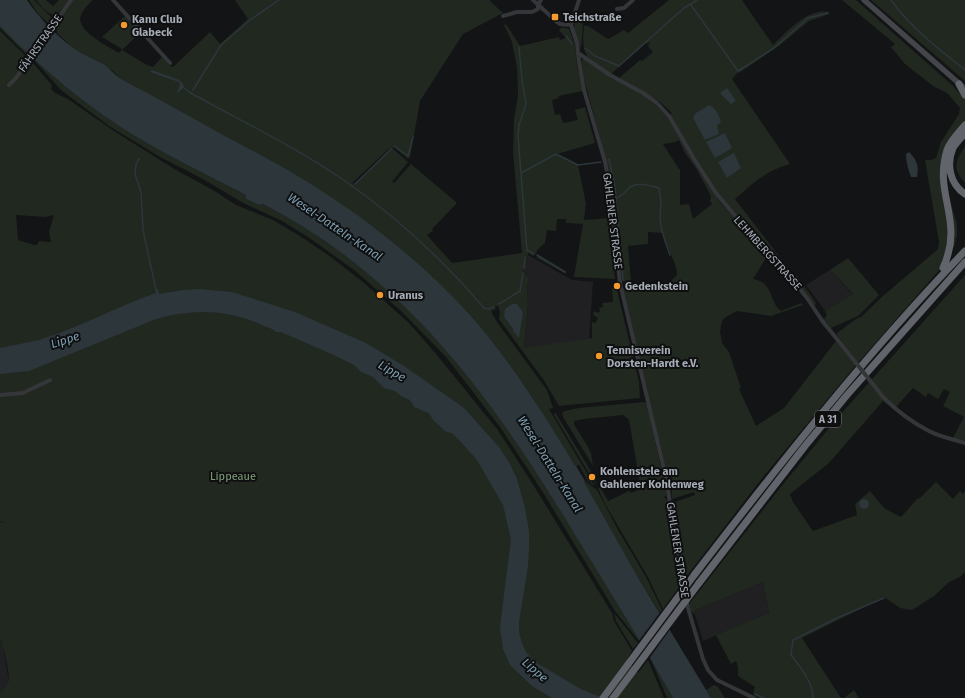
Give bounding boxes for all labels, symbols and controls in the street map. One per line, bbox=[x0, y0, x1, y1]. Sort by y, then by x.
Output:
street label: FÄHRSTRASSE bbox=[15, 11, 65, 75]
place label: Teichstraße bbox=[563, 11, 621, 24]
marker: Teichstraße bbox=[550, 12, 560, 22]
place label: Kanu Club Glabeck bbox=[132, 13, 183, 39]
marker: Kanu Club Glabeck bbox=[119, 20, 129, 30]
street label: GAHLENER STRASSE bbox=[600, 172, 625, 270]
water label: Wesel-Datteln-Kanal bbox=[285, 190, 385, 264]
street label: LEHMBERGSTRASSE bbox=[731, 213, 805, 293]
place label: Gedenkstein bbox=[625, 280, 688, 293]
marker: Gedenkstein bbox=[612, 281, 622, 291]
place label: Uranus bbox=[388, 289, 424, 302]
marker: Uranus bbox=[375, 290, 385, 300]
water label: Lippe bbox=[49, 329, 81, 351]
place label: Tennisverein Dorsten-Hardt e.V. bbox=[607, 344, 699, 370]
marker: Tennisverein Dorsten-Hardt e.V. bbox=[594, 351, 604, 361]
water label: Lippe bbox=[376, 358, 408, 384]
road number: A 31 bbox=[815, 411, 841, 427]
water label: Wesel-Datteln-Kanal bbox=[515, 413, 585, 515]
place label: Kohlenstele am Gahlener Kohlenweg bbox=[600, 465, 705, 491]
park label: Lippeaue bbox=[210, 470, 256, 483]
marker: Kohlenstele am Gahlener Kohlenweg bbox=[587, 472, 597, 482]
street label: GAHLENER STRASSE bbox=[663, 501, 692, 599]
water label: Lippe bbox=[519, 655, 551, 685]

